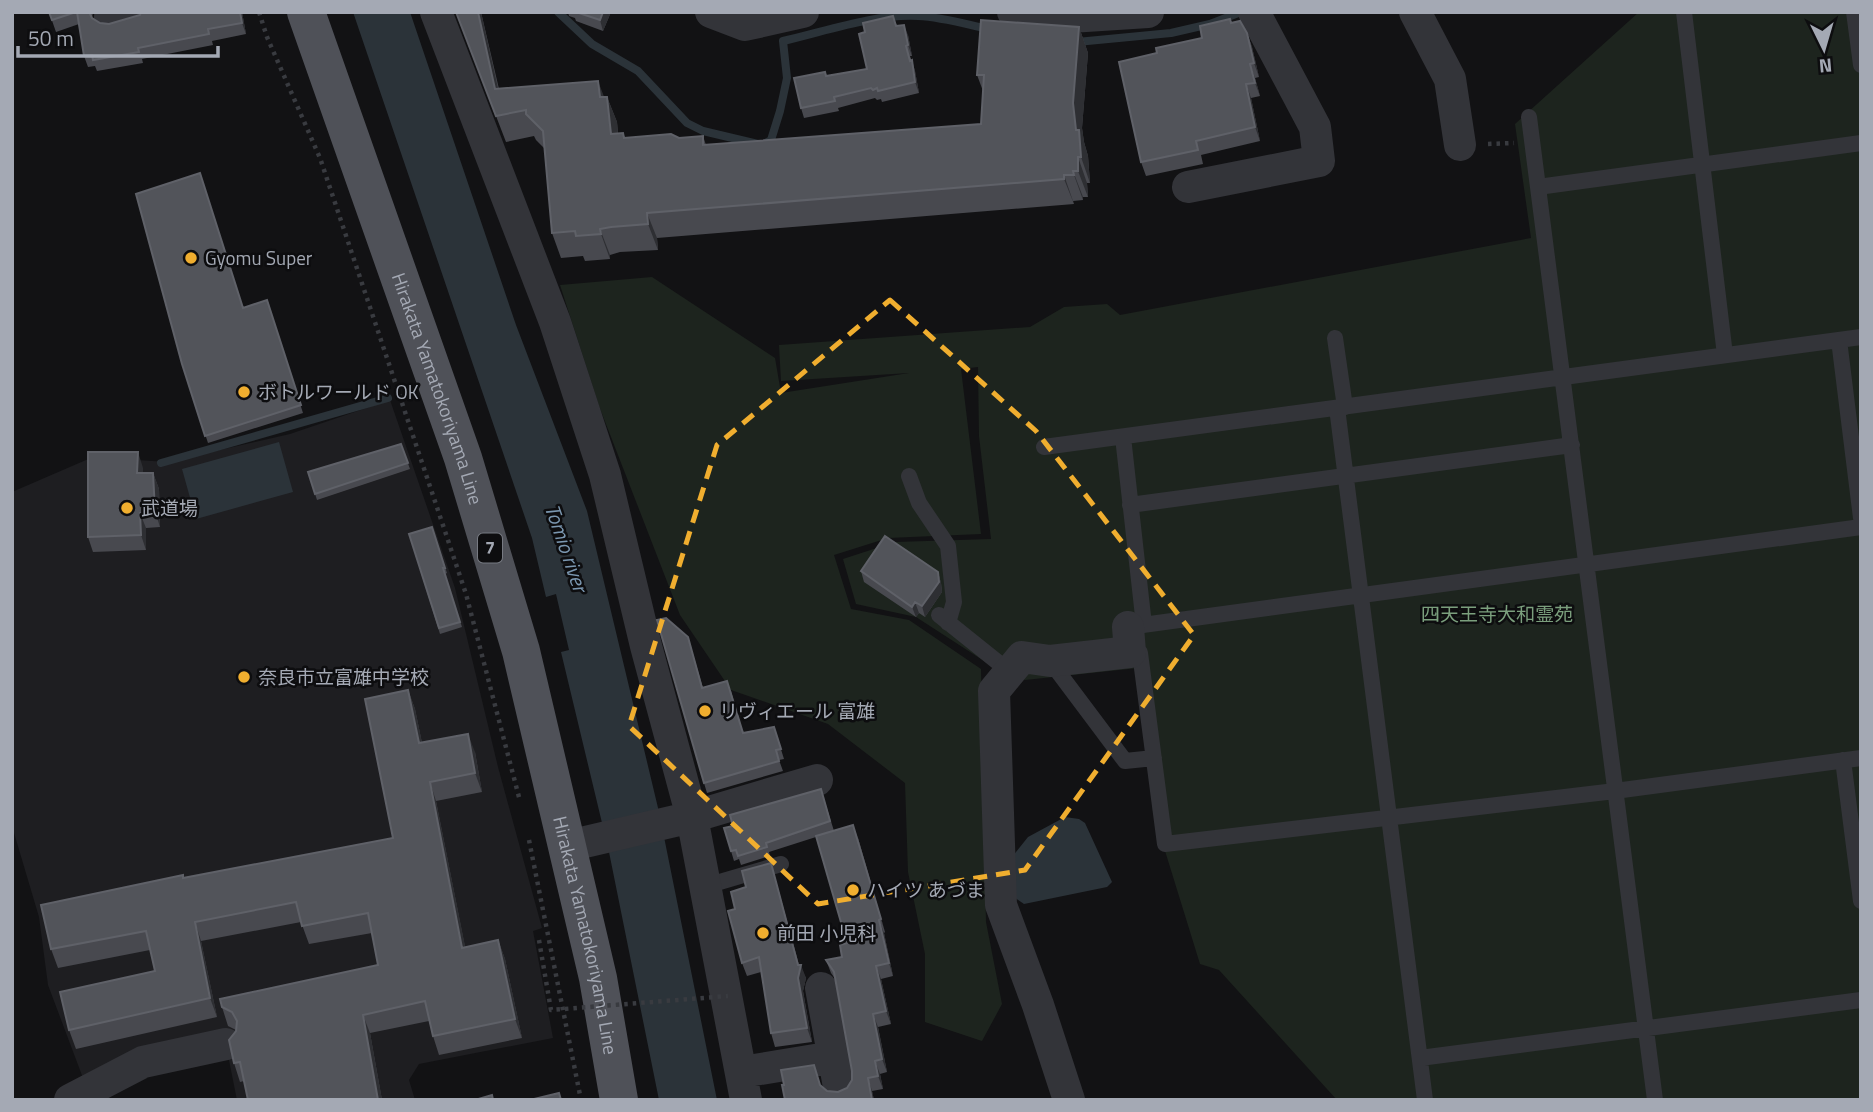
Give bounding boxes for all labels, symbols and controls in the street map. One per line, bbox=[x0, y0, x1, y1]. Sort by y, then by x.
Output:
scale bar bbox=[18, 14, 217, 58]
north arrow bbox=[1789, 14, 1859, 84]
text: 50 m bbox=[28, 22, 74, 54]
text: N bbox=[1818, 51, 1833, 81]
place label: Gyomu Super bbox=[205, 243, 313, 272]
marker: Gyomu Super bbox=[183, 250, 199, 266]
street label: Hirakata Yamatokoriyama Line bbox=[385, 268, 491, 508]
place label: ボトルワールド OK bbox=[258, 377, 419, 406]
marker: ボトルワールド OK bbox=[236, 384, 252, 400]
place label: 武道場 bbox=[141, 493, 198, 522]
marker: 武道場 bbox=[119, 500, 135, 516]
water label: Tomio river bbox=[537, 500, 598, 598]
road number: 7 bbox=[478, 534, 502, 562]
park label: 四天王寺大和霊苑 bbox=[1421, 599, 1573, 628]
place label: 奈良市立富雄中学校 bbox=[258, 662, 429, 691]
marker: 奈良市立富雄中学校 bbox=[236, 669, 252, 685]
place label: リヴィエール 富雄 bbox=[719, 696, 875, 725]
marker: リヴィエール 富雄 bbox=[697, 703, 713, 719]
street label: Hirakata Yamatokoriyama Line bbox=[546, 813, 626, 1057]
place label: ハイツ あづま bbox=[867, 875, 985, 904]
marker: ハイツ あづま bbox=[845, 882, 861, 898]
place label: 前田 小児科 bbox=[777, 918, 876, 947]
marker: 前田 小児科 bbox=[755, 925, 771, 941]

